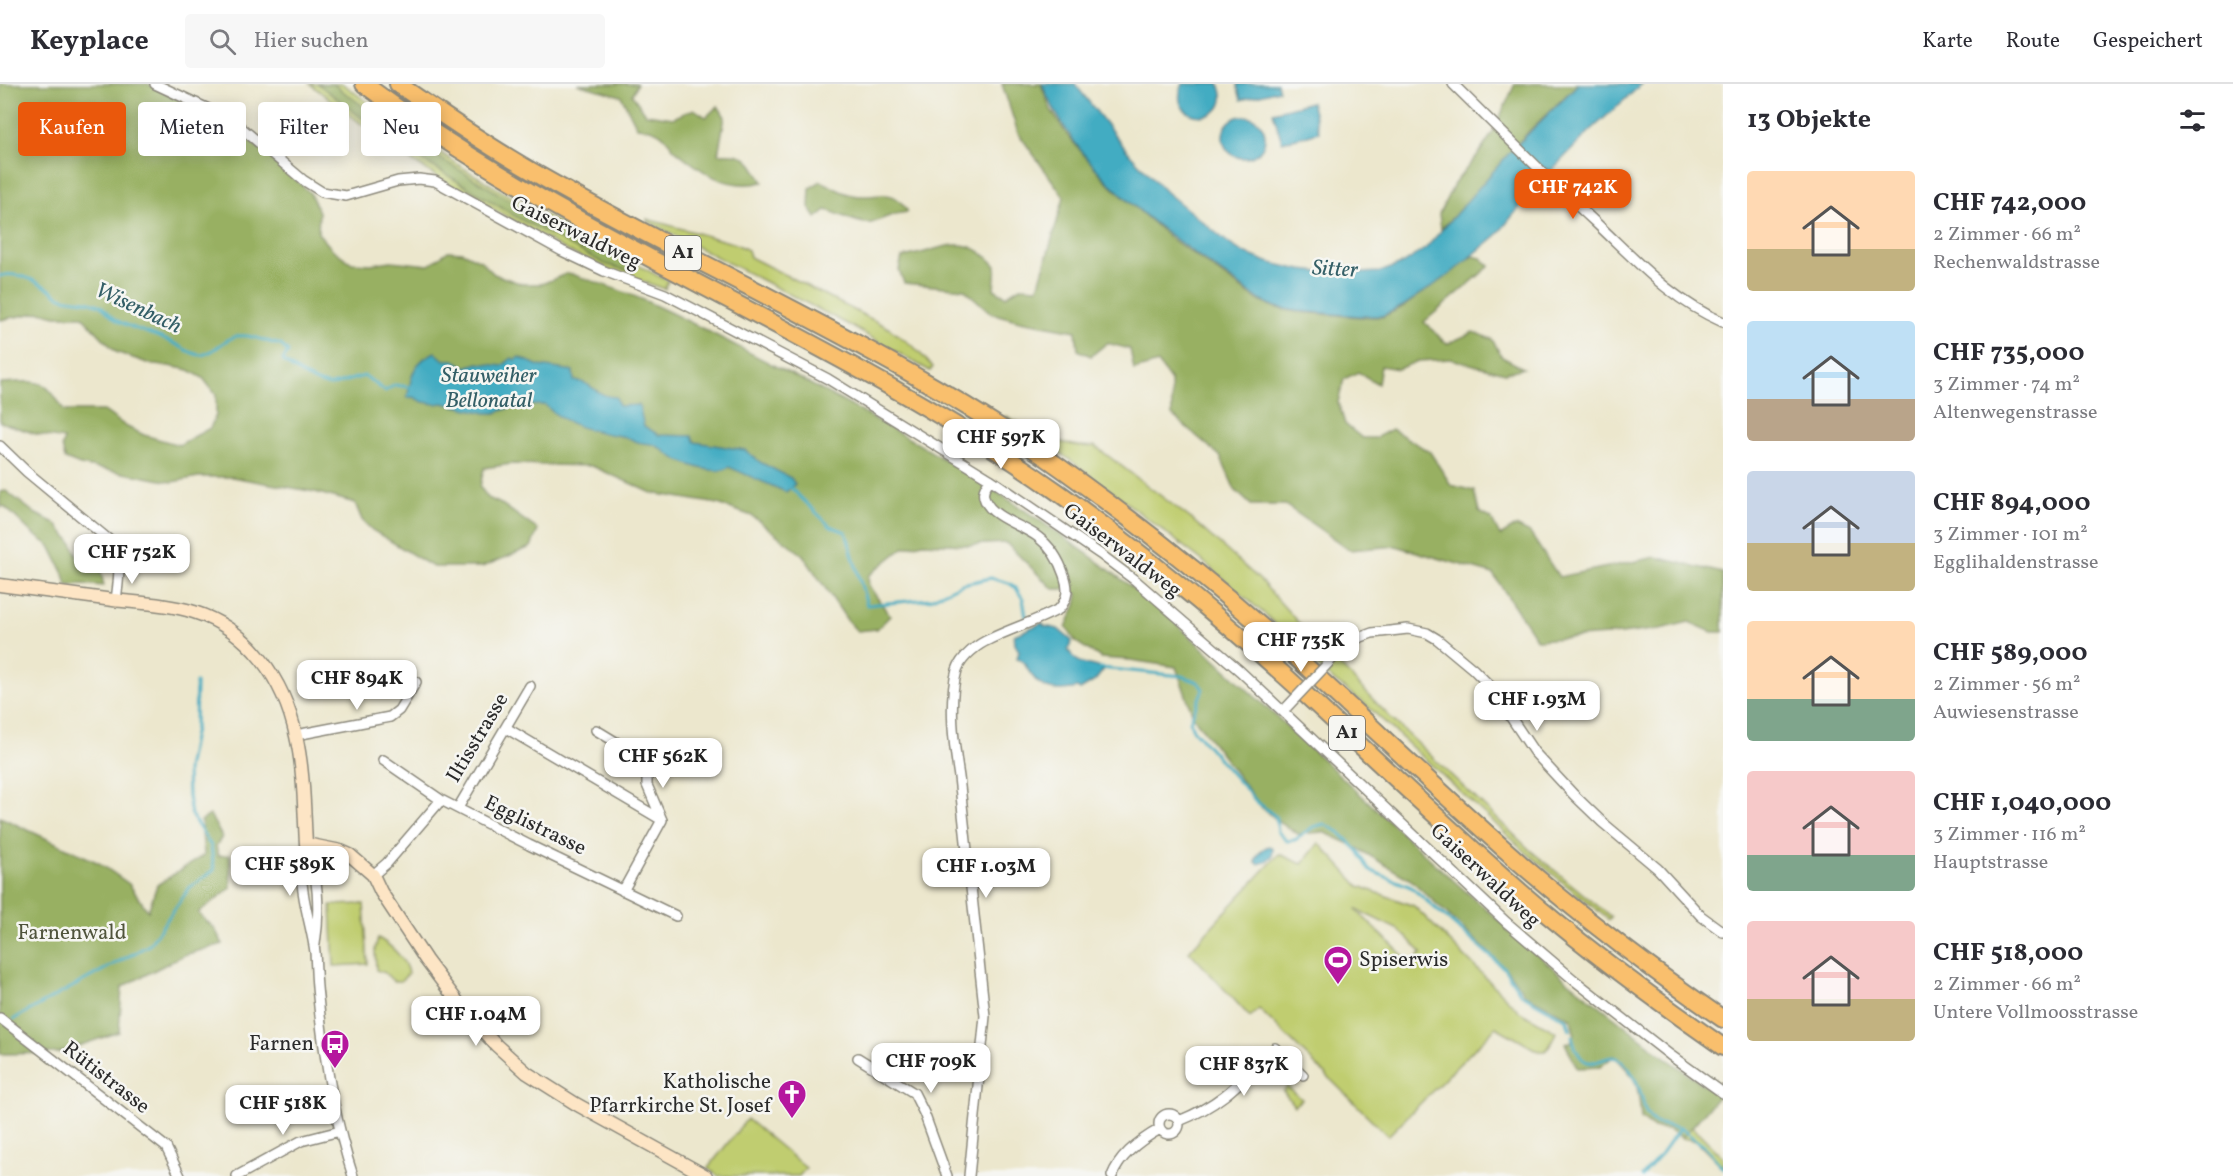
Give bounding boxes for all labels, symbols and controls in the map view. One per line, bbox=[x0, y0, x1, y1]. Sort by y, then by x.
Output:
search box bbox=[185, 14, 605, 68]
text: Keyplace bbox=[30, 22, 149, 61]
icon: search bbox=[206, 25, 239, 58]
text: Hier suchen bbox=[254, 26, 369, 57]
text: Karte bbox=[1922, 27, 1973, 56]
text: Route bbox=[2006, 27, 2060, 56]
text: Gespeichert bbox=[2093, 27, 2203, 56]
chip: Kaufen bbox=[18, 102, 126, 156]
chip: Mieten bbox=[138, 102, 246, 156]
chip: Filter bbox=[258, 102, 349, 156]
chip: Neu bbox=[361, 102, 441, 156]
text: 13 Objekte bbox=[1747, 102, 1871, 138]
icon: filters bbox=[2176, 104, 2209, 137]
pin: CHF 742K bbox=[1511, 169, 1635, 220]
text: CHF 742K bbox=[1528, 174, 1618, 202]
text: CHF 742,000 bbox=[1933, 185, 2086, 221]
street label: Gaiserwaldweg bbox=[506, 189, 646, 277]
icon: home bbox=[1795, 195, 1867, 267]
text: 2 Zimmer · 66 m² bbox=[1933, 221, 2081, 249]
road number: A1 bbox=[665, 236, 701, 270]
text: Rechenwaldstrasse bbox=[1933, 249, 2100, 277]
water label: Sitter bbox=[1311, 253, 1360, 287]
water label: Wisenbach bbox=[90, 275, 186, 343]
text: CHF 735,000 bbox=[1933, 335, 2084, 371]
icon: home bbox=[1795, 345, 1867, 417]
water label: Stauweiher Bellonatal bbox=[441, 361, 537, 417]
text: 3 Zimmer · 74 m² bbox=[1933, 371, 2080, 399]
text: Altenwegenstrasse bbox=[1933, 399, 2097, 427]
pin: CHF 597K bbox=[939, 419, 1063, 470]
text: CHF 597K bbox=[957, 424, 1045, 452]
text: CHF 894,000 bbox=[1933, 485, 2090, 521]
icon: home bbox=[1795, 495, 1867, 567]
street label: Gaiserwaldweg bbox=[1057, 497, 1187, 605]
text: 3 Zimmer · 101 m² bbox=[1933, 521, 2088, 549]
pin: CHF 752K bbox=[70, 534, 194, 585]
text: CHF 752K bbox=[88, 539, 176, 567]
text: Egglihaldenstrasse bbox=[1933, 549, 2099, 577]
pin: CHF 735K bbox=[1239, 622, 1363, 673]
text: CHF 735K bbox=[1257, 627, 1345, 655]
text: CHF 589,000 bbox=[1933, 635, 2088, 671]
icon: home bbox=[1795, 645, 1867, 717]
pin: CHF 894K bbox=[295, 660, 419, 711]
text: CHF 894K bbox=[311, 665, 403, 693]
text: 2 Zimmer · 56 m² bbox=[1933, 671, 2080, 699]
pin: CHF 1.93M bbox=[1468, 681, 1606, 732]
text: CHF 1.93M bbox=[1488, 686, 1586, 714]
street label: Iltisstrasse bbox=[440, 688, 516, 788]
text: Auwiesenstrasse bbox=[1933, 699, 2079, 727]
road number: A1 bbox=[1329, 716, 1365, 750]
pin: CHF 562K bbox=[601, 738, 725, 789]
text: CHF 562K bbox=[618, 743, 708, 771]
text: CHF 1,040,000 bbox=[1933, 785, 2111, 821]
street label: Egglistrasse bbox=[479, 789, 591, 863]
icon: home bbox=[1795, 795, 1867, 867]
street label: Gaiserwaldweg bbox=[1423, 817, 1547, 935]
text: 3 Zimmer · 116 m² bbox=[1933, 821, 2086, 849]
pin: CHF 589K bbox=[228, 846, 352, 897]
pin: CHF 1.03M bbox=[917, 848, 1055, 899]
text: Hauptstrasse bbox=[1933, 849, 2048, 877]
text: CHF 589K bbox=[245, 851, 335, 879]
text: CHF 1.03M bbox=[936, 853, 1036, 881]
park label: Farnenwald bbox=[17, 919, 127, 948]
text: CHF 518,000 bbox=[1933, 935, 2083, 971]
sports icon: Spiserwis bbox=[1322, 944, 1354, 986]
icon: home bbox=[1795, 945, 1867, 1017]
place label: Spiserwis bbox=[1359, 946, 1448, 975]
text: 2 Zimmer · 66 m² bbox=[1933, 971, 2081, 999]
pin: CHF 1.04M bbox=[407, 996, 545, 1047]
text: Untere Vollmoosstrasse bbox=[1933, 999, 2138, 1027]
text: CHF 1.04M bbox=[425, 1001, 527, 1029]
bus stop icon: Farnen bbox=[319, 1028, 351, 1070]
place label: Farnen bbox=[249, 1030, 314, 1059]
street label: Rütistrasse bbox=[56, 1035, 156, 1121]
pin: CHF 709K bbox=[869, 1043, 993, 1094]
pin: CHF 837K bbox=[1182, 1046, 1306, 1097]
text: CHF 709K bbox=[885, 1048, 977, 1076]
text: CHF 837K bbox=[1199, 1051, 1289, 1079]
place label: Katholische Pfarrkirche St. Josef bbox=[589, 1068, 773, 1121]
church icon: Katholische Pfarrkirche St. Josef bbox=[776, 1078, 808, 1120]
pin: CHF 518K bbox=[221, 1085, 345, 1136]
text: CHF 518K bbox=[239, 1090, 327, 1118]

